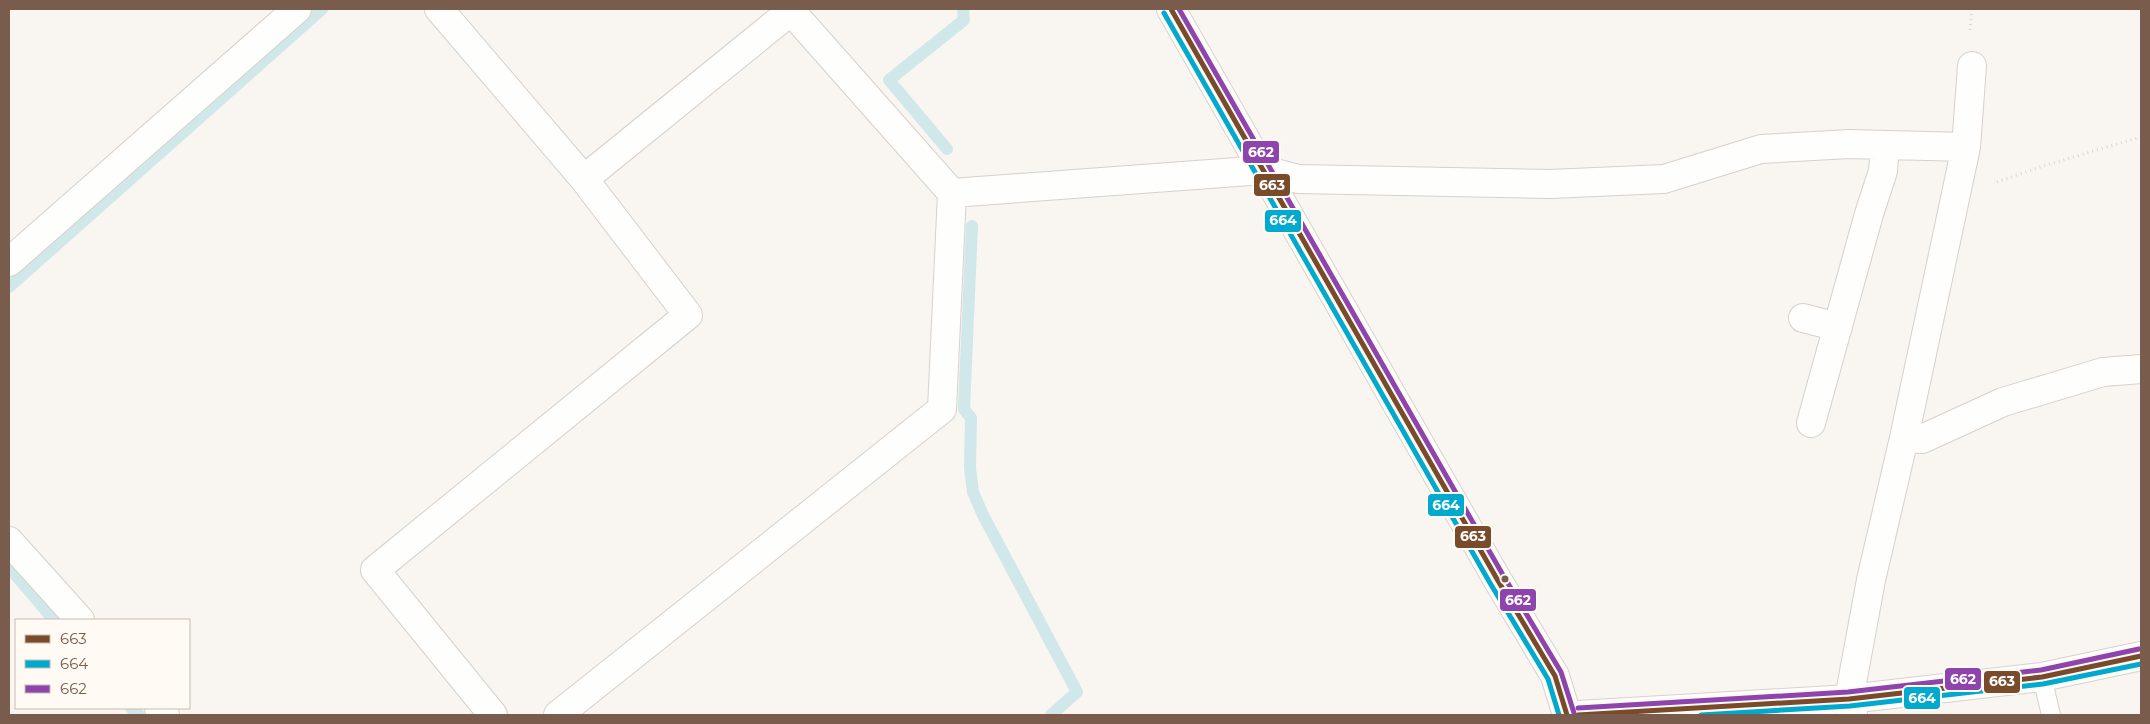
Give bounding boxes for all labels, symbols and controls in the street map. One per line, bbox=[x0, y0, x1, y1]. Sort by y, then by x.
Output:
line badge: 662 bbox=[1242, 140, 1280, 164]
text: 662 bbox=[1248, 143, 1274, 161]
line badge: 663 bbox=[1253, 173, 1291, 197]
text: 663 bbox=[1259, 176, 1285, 194]
line badge: 664 bbox=[1264, 209, 1302, 233]
text: 664 bbox=[1269, 211, 1297, 229]
line badge: 664 bbox=[1427, 493, 1465, 517]
text: 664 bbox=[1432, 496, 1460, 514]
line badge: 663 bbox=[1454, 525, 1492, 549]
text: 663 bbox=[1460, 527, 1486, 545]
unlabelled marker bbox=[1500, 574, 1510, 584]
line badge: 662 bbox=[1499, 588, 1537, 612]
text: 662 bbox=[1505, 591, 1531, 609]
legend bbox=[15, 619, 190, 709]
text: 663 bbox=[60, 629, 87, 648]
text: 664 bbox=[60, 654, 88, 673]
line badge: 662 bbox=[1944, 667, 1982, 691]
text: 662 bbox=[1950, 670, 1976, 688]
line badge: 663 bbox=[1983, 670, 2021, 694]
text: 663 bbox=[1989, 672, 2015, 690]
text: 662 bbox=[60, 679, 87, 698]
line badge: 664 bbox=[1903, 686, 1941, 710]
text: 664 bbox=[1908, 689, 1936, 707]

